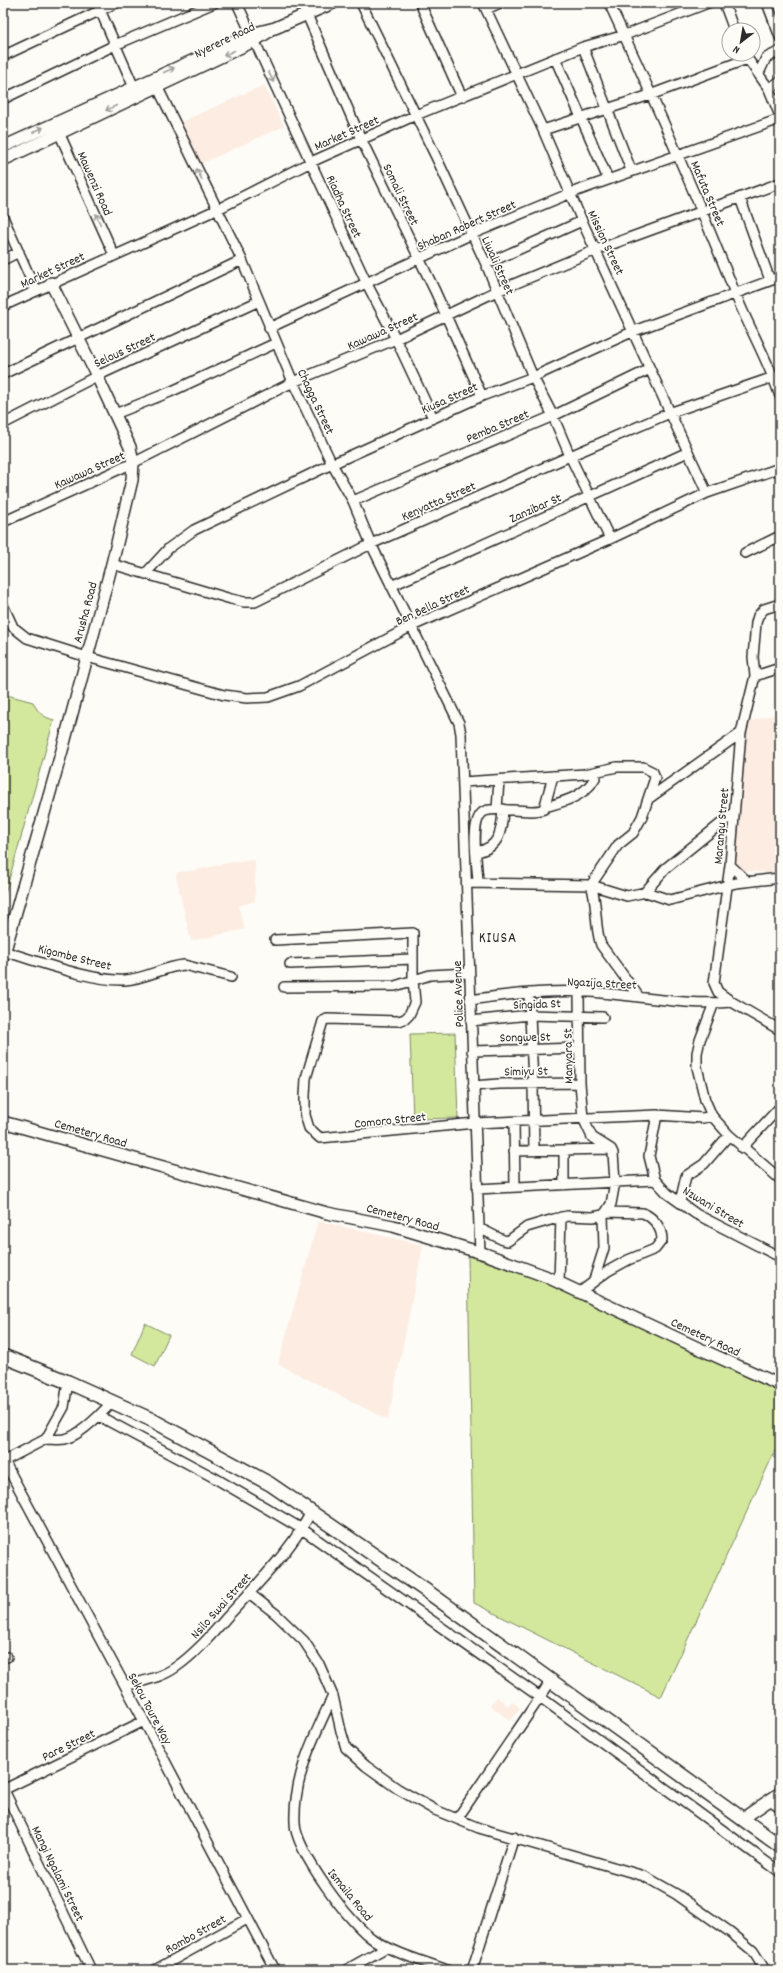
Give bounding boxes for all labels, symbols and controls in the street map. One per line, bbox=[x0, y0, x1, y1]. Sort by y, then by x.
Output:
street label: Nyerere Road bbox=[191, 18, 259, 64]
north arrow bbox=[721, 22, 761, 62]
text: N bbox=[730, 40, 743, 57]
one-way arrow bbox=[223, 50, 235, 57]
one-way arrow bbox=[163, 66, 175, 74]
one-way arrow bbox=[268, 70, 275, 82]
one-way arrow bbox=[105, 105, 117, 112]
street label: Market Street bbox=[312, 112, 383, 157]
one-way arrow bbox=[32, 126, 44, 133]
street label: Mawenzi Road bbox=[71, 149, 116, 219]
street label: Mafuta Street bbox=[684, 158, 729, 230]
street label: Somali Street bbox=[377, 161, 423, 229]
one-way arrow bbox=[195, 169, 202, 181]
street label: Riadha Street bbox=[320, 172, 366, 242]
street label: Shaban Robert Street bbox=[415, 196, 520, 257]
street label: Mission Street bbox=[581, 207, 628, 279]
one-way arrow bbox=[94, 214, 101, 226]
street label: Liwali Street bbox=[475, 234, 518, 298]
street label: Market Street bbox=[18, 248, 89, 294]
street label: Kawawa Street bbox=[345, 308, 422, 356]
street label: Selous Street bbox=[91, 329, 159, 374]
street label: Chagga Street bbox=[291, 366, 338, 438]
street label: Kiusa Street bbox=[419, 378, 482, 420]
street label: Pemba Street bbox=[463, 405, 533, 449]
street label: Kawawa Street bbox=[52, 447, 129, 495]
street label: Kenyatta Street bbox=[399, 477, 479, 527]
street label: Zanzibar St bbox=[507, 489, 565, 529]
street label: Arusha Road bbox=[69, 580, 104, 645]
street label: Ben Bella Street bbox=[393, 581, 473, 632]
street label: Marangu Street bbox=[710, 787, 735, 865]
district label: KIUSA bbox=[479, 928, 517, 950]
street label: Kigombe Street bbox=[36, 940, 113, 977]
street label: Police Avenue bbox=[449, 960, 470, 1028]
street label: Ngazija Street bbox=[567, 973, 637, 996]
street label: Singida St bbox=[513, 995, 562, 1016]
street label: Manyara St bbox=[560, 1028, 579, 1084]
street label: Songwe St bbox=[499, 1029, 551, 1048]
street label: Simiyu St bbox=[504, 1063, 548, 1082]
street label: Comoro Street bbox=[353, 1108, 427, 1135]
street label: Cemetery Road bbox=[52, 1115, 129, 1154]
street label: Nzwani Street bbox=[678, 1182, 747, 1234]
street label: Cemetery Road bbox=[364, 1200, 441, 1237]
street label: Cemetery Road bbox=[667, 1314, 743, 1363]
street label: Nsilo Swai Street bbox=[187, 1569, 257, 1644]
street label: Sekou Toure Way bbox=[122, 1670, 176, 1749]
street label: Pare Street bbox=[39, 1725, 99, 1767]
street label: Mangi Ngalami Street bbox=[25, 1823, 88, 1925]
street label: Ismaila Road bbox=[322, 1865, 376, 1926]
street label: Rombo Street bbox=[162, 1911, 230, 1960]

